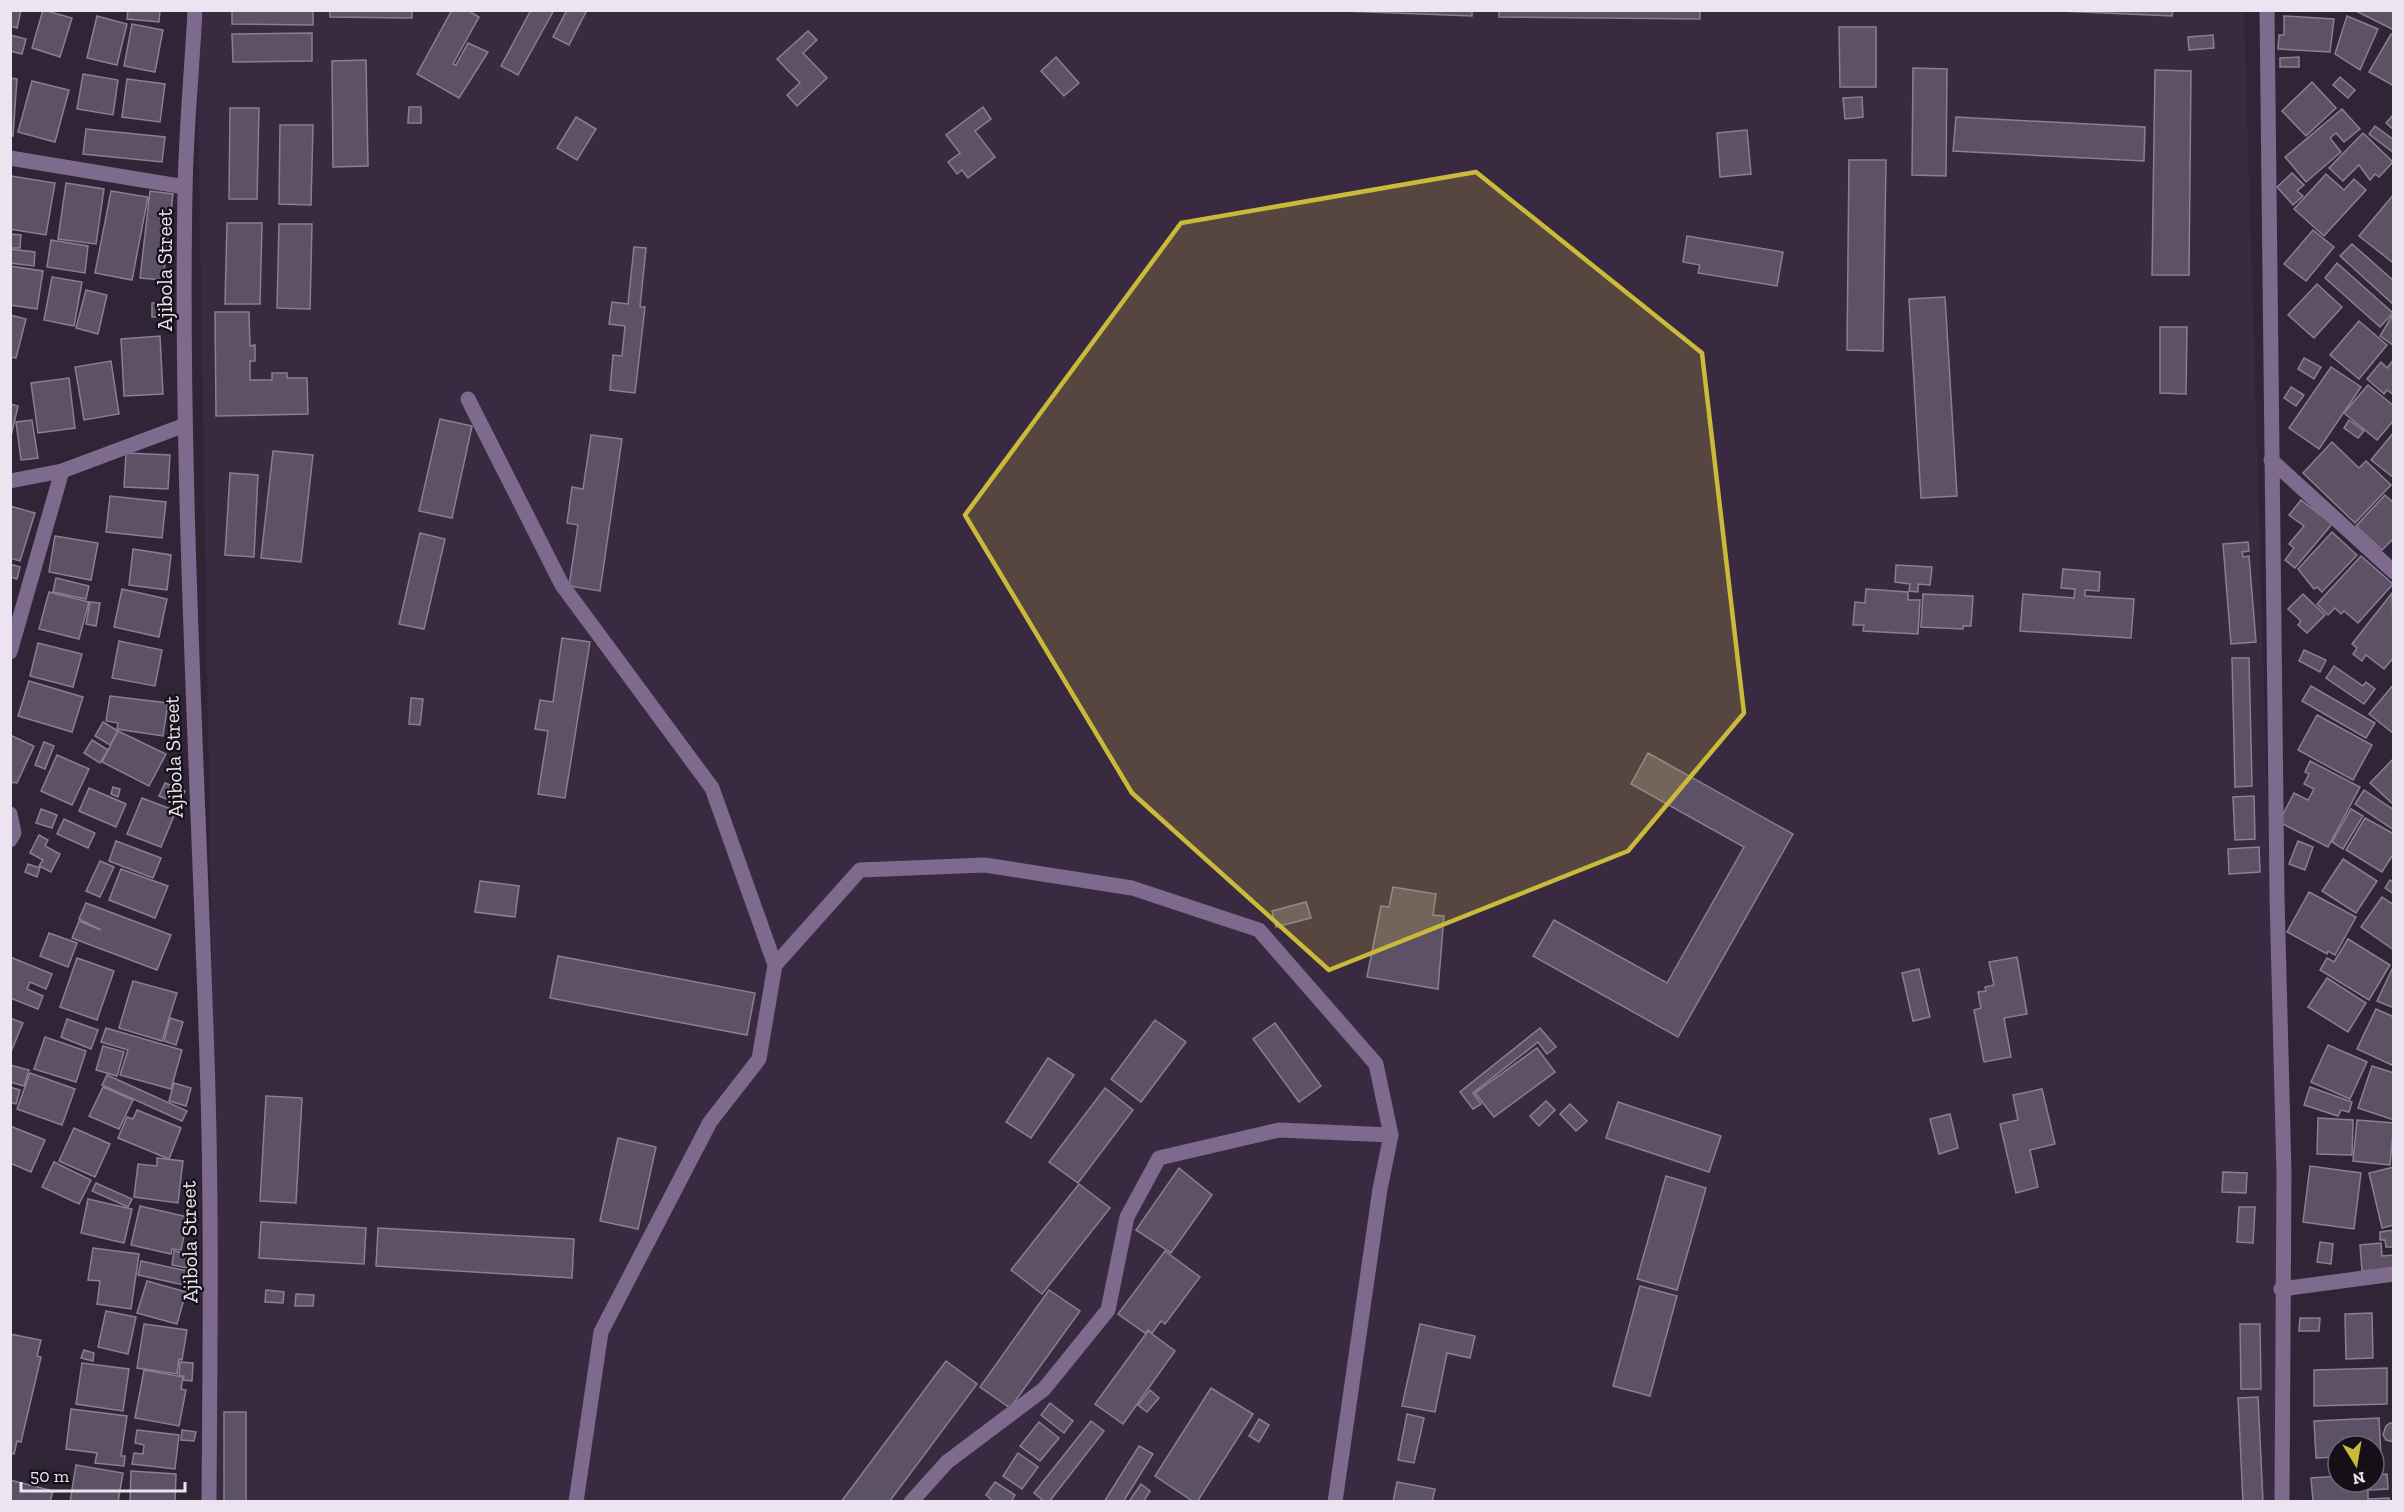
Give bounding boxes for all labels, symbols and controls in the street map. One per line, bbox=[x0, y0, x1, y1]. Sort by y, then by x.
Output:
street label: Ajibola Street bbox=[152, 209, 178, 331]
street label: Ajibola Street bbox=[158, 695, 189, 819]
street label: Ajibola Street bbox=[175, 1180, 204, 1303]
north arrow bbox=[2326, 1434, 2386, 1494]
scale bar bbox=[21, 1455, 184, 1493]
text: 50 m bbox=[30, 1465, 70, 1487]
text: N bbox=[2351, 1468, 2367, 1489]

